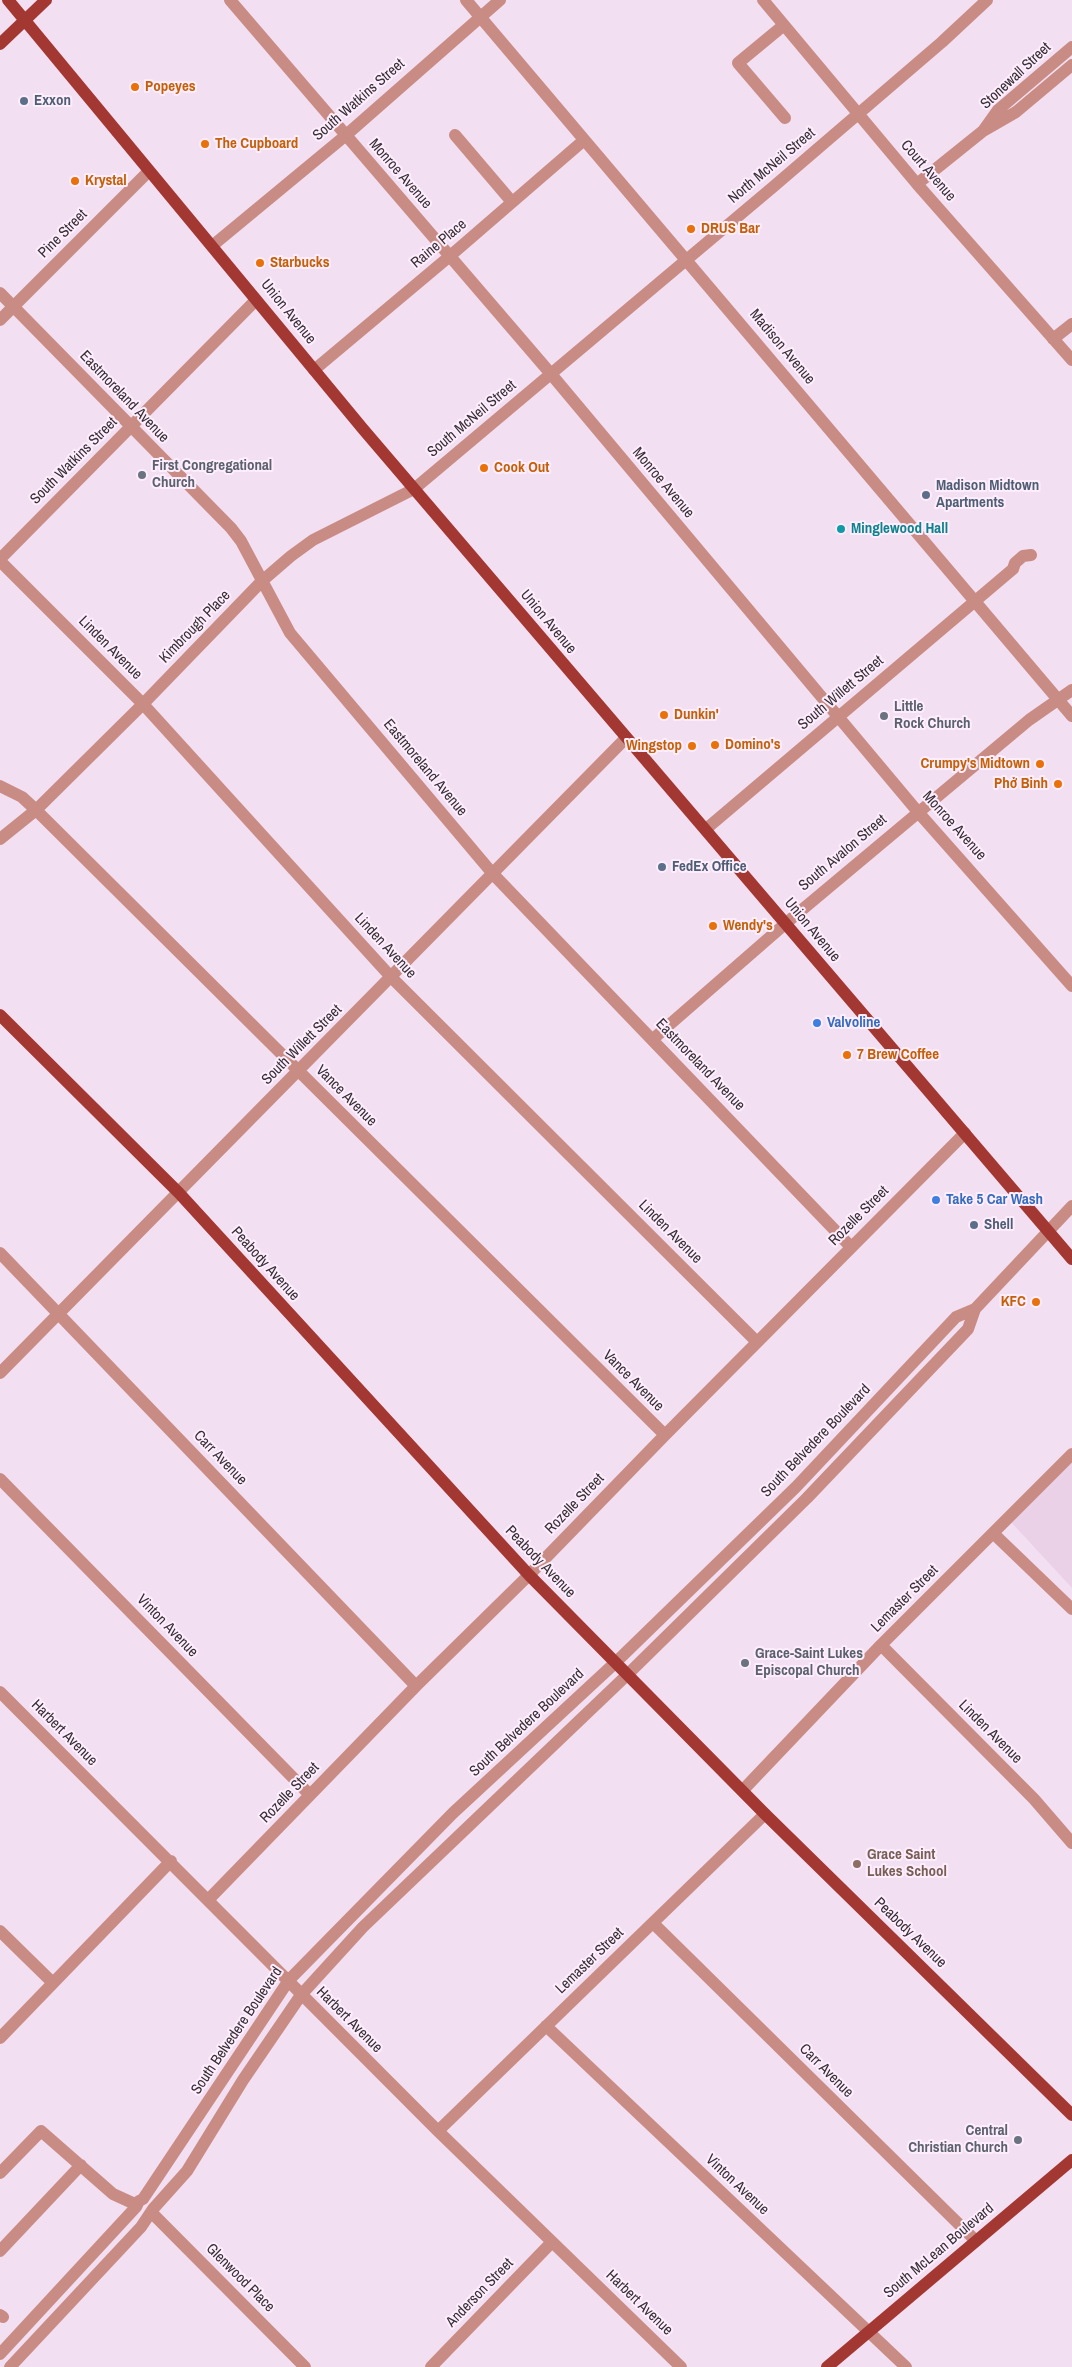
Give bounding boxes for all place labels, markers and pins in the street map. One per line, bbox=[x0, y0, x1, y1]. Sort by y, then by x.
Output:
place label: Popeyes bbox=[145, 78, 196, 96]
marker: Popeyes bbox=[129, 81, 141, 93]
place label: Exxon bbox=[34, 92, 71, 110]
marker: Exxon bbox=[18, 95, 30, 107]
place label: The Cupboard bbox=[215, 135, 298, 153]
marker: The Cupboard bbox=[199, 138, 211, 150]
place label: Krystal bbox=[85, 172, 127, 190]
marker: Krystal bbox=[69, 175, 81, 187]
place label: DRUS Bar bbox=[701, 220, 760, 238]
marker: DRUS Bar bbox=[685, 223, 697, 235]
place label: Starbucks bbox=[270, 254, 329, 272]
marker: Starbucks bbox=[254, 257, 266, 269]
place label: First Congregational Church bbox=[152, 457, 272, 492]
place label: Cook Out bbox=[494, 459, 549, 477]
marker: Cook Out bbox=[478, 462, 490, 474]
marker: First Congregational Church bbox=[136, 469, 148, 481]
place label: Madison Midtown Apartments bbox=[936, 477, 1039, 512]
marker: Madison Midtown Apartments bbox=[920, 489, 932, 501]
place label: Minglewood Hall bbox=[851, 520, 948, 538]
marker: Minglewood Hall bbox=[835, 523, 847, 535]
place label: Little Rock Church bbox=[894, 698, 971, 733]
place label: Dunkin' bbox=[674, 706, 719, 724]
marker: Dunkin' bbox=[658, 709, 670, 721]
marker: Little Rock Church bbox=[878, 710, 890, 722]
place label: Domino's bbox=[725, 736, 781, 754]
place label: Wingstop bbox=[626, 737, 682, 755]
marker: Domino's bbox=[709, 739, 721, 751]
marker: Wingstop bbox=[686, 740, 698, 752]
place label: Crumpy's Midtown bbox=[920, 755, 1030, 773]
marker: Crumpy's Midtown bbox=[1034, 758, 1046, 770]
place label: Phở Binh bbox=[994, 775, 1048, 793]
marker: Phở Binh bbox=[1052, 778, 1064, 790]
place label: FedEx Office bbox=[672, 858, 747, 876]
marker: FedEx Office bbox=[656, 861, 668, 873]
place label: Wendy's bbox=[723, 917, 773, 935]
marker: Wendy's bbox=[707, 920, 719, 932]
place label: Valvoline bbox=[827, 1014, 880, 1032]
marker: Valvoline bbox=[811, 1017, 823, 1029]
place label: 7 Brew Coffee bbox=[857, 1046, 939, 1064]
marker: 7 Brew Coffee bbox=[841, 1049, 853, 1061]
place label: Take 5 Car Wash bbox=[946, 1191, 1043, 1209]
marker: Take 5 Car Wash bbox=[930, 1194, 942, 1206]
place label: Shell bbox=[984, 1216, 1013, 1234]
marker: Shell bbox=[968, 1219, 980, 1231]
place label: KFC bbox=[1001, 1293, 1026, 1311]
marker: KFC bbox=[1030, 1296, 1042, 1308]
place label: Grace-Saint Lukes Episcopal Church bbox=[755, 1645, 863, 1680]
marker: Grace-Saint Lukes Episcopal Church bbox=[739, 1657, 751, 1669]
place label: Grace Saint Lukes School bbox=[867, 1846, 947, 1881]
marker: Grace Saint Lukes School bbox=[851, 1858, 863, 1870]
place label: Central Christian Church bbox=[908, 2122, 1008, 2157]
marker: Central Christian Church bbox=[1012, 2134, 1024, 2146]

